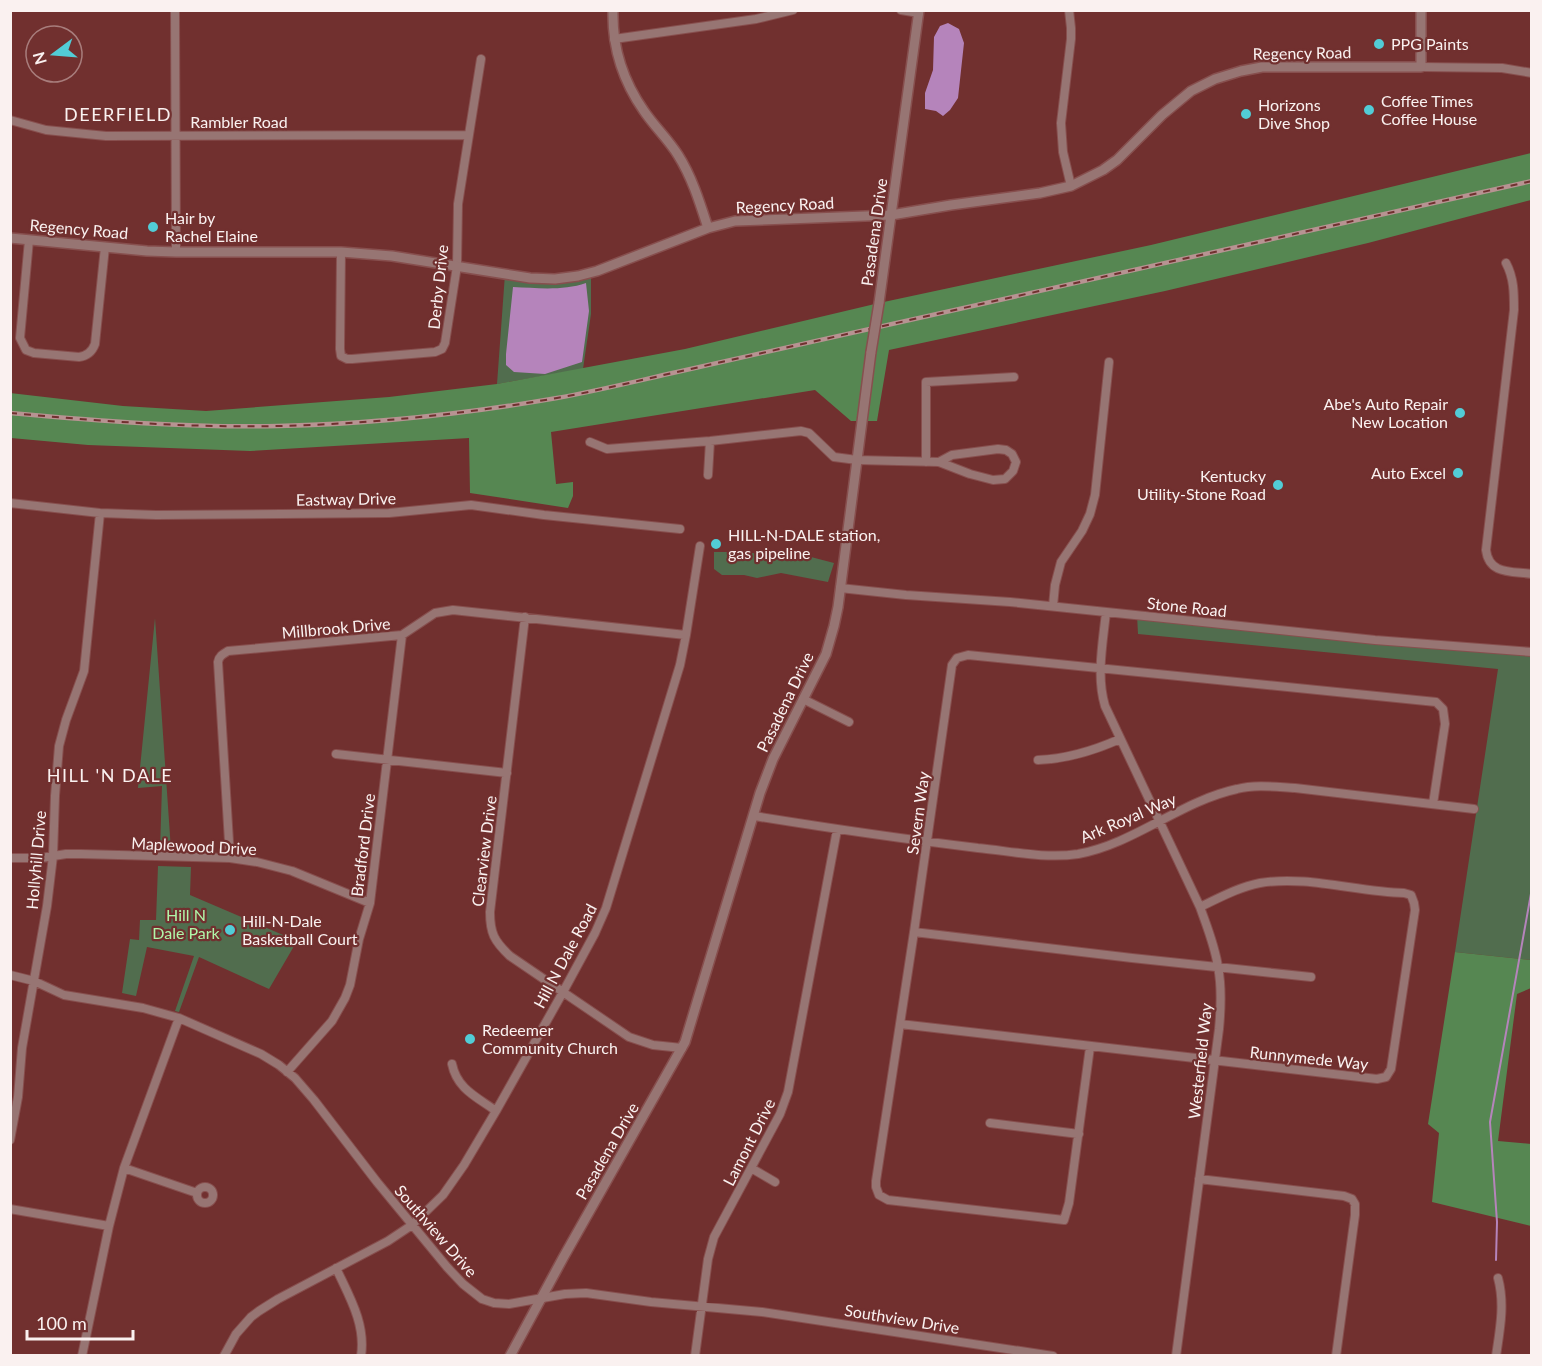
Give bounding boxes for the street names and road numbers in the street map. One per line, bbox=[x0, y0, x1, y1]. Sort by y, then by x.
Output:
street label: Regency Road bbox=[1253, 42, 1351, 63]
street label: Rambler Road bbox=[190, 112, 288, 131]
street label: Pasadena Drive bbox=[857, 177, 890, 287]
street label: Regency Road bbox=[735, 192, 835, 217]
street label: Regency Road bbox=[29, 215, 129, 242]
street label: Derby Drive bbox=[424, 244, 451, 330]
street label: Eastway Drive bbox=[296, 488, 396, 509]
street label: Stone Road bbox=[1146, 593, 1228, 620]
street label: Millbrook Drive bbox=[281, 613, 391, 642]
street label: Pasadena Drive bbox=[752, 649, 817, 755]
street label: Severn Way bbox=[902, 769, 933, 856]
street label: Ark Royal Way bbox=[1077, 788, 1179, 846]
street label: Bradford Drive bbox=[347, 792, 378, 898]
street label: Clearview Drive bbox=[467, 794, 500, 908]
street label: Hollyhill Drive bbox=[22, 810, 49, 910]
street label: Maplewood Drive bbox=[131, 833, 257, 858]
street label: Hill N Dale Road bbox=[529, 900, 600, 1011]
street label: Westerfield Way bbox=[1184, 1001, 1215, 1120]
street label: Runnymede Way bbox=[1249, 1042, 1370, 1073]
street label: Lamont Drive bbox=[718, 1095, 779, 1188]
street label: Pasadena Drive bbox=[571, 1099, 642, 1203]
street label: Southview Drive bbox=[391, 1181, 482, 1281]
street label: Southview Drive bbox=[843, 1300, 961, 1337]

